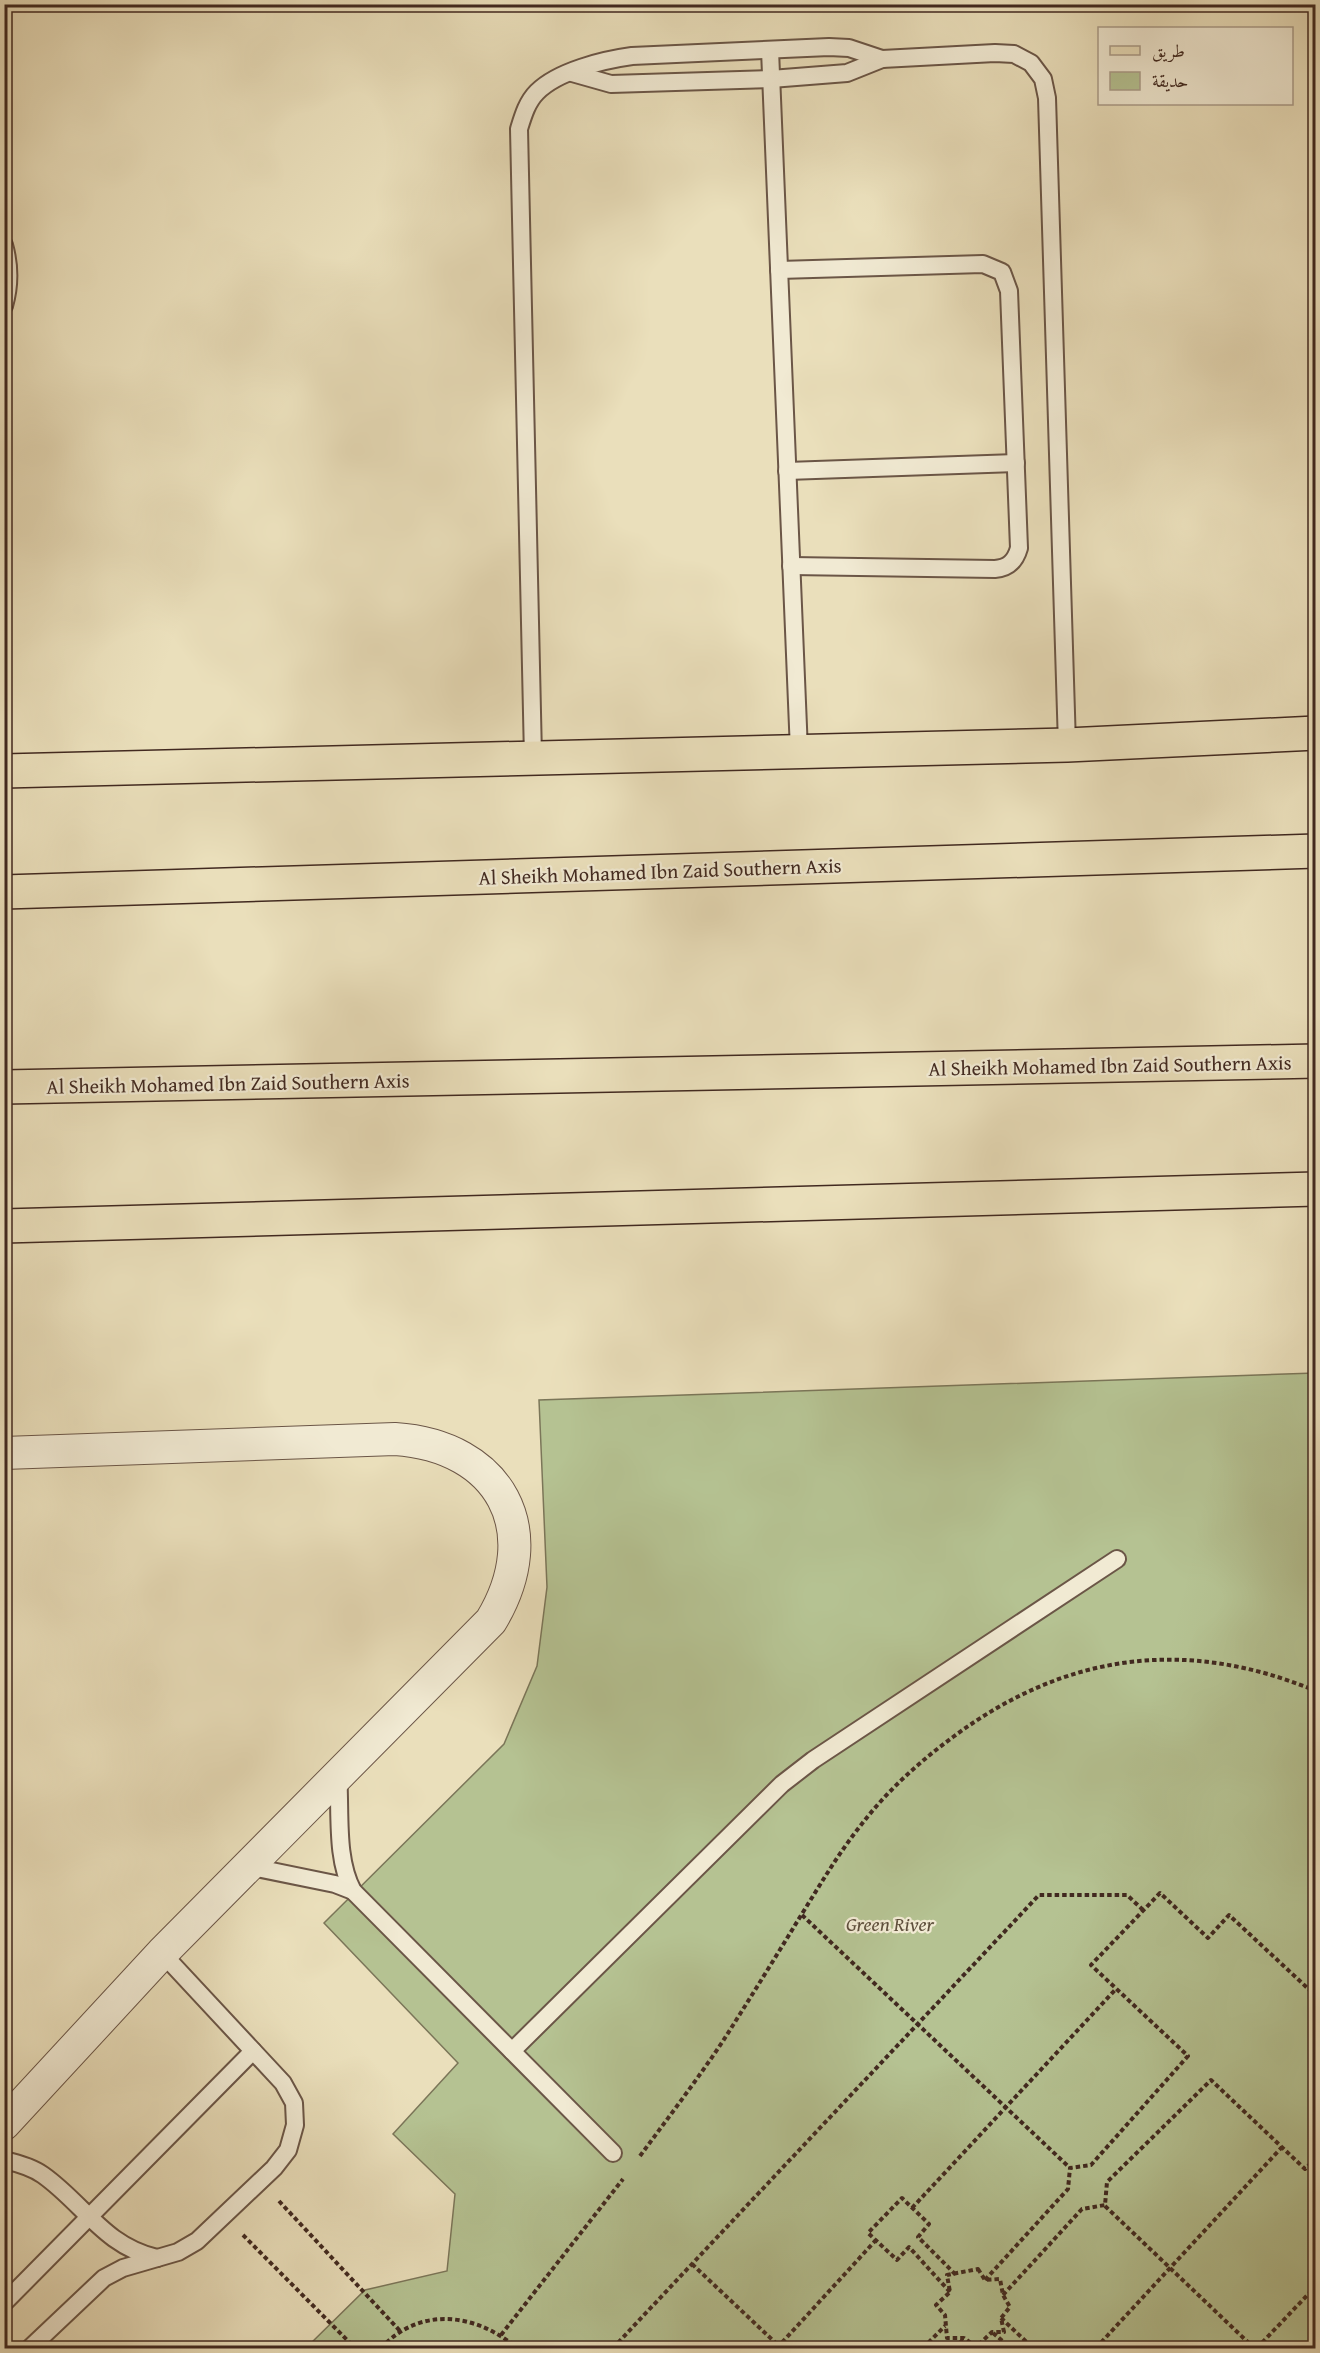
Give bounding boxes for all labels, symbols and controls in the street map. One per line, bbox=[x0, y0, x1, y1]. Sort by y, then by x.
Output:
legend bbox=[1098, 27, 1293, 105]
text: طريق bbox=[1152, 37, 1185, 64]
text: حديقة bbox=[1152, 67, 1188, 94]
street label: Al Sheikh Mohamed Ibn Zaid Southern Axis bbox=[478, 850, 842, 892]
street label: Al Sheikh Mohamed Ibn Zaid Southern Axis bbox=[928, 1047, 1292, 1083]
street label: Al Sheikh Mohamed Ibn Zaid Southern Axis bbox=[46, 1065, 410, 1101]
park label: Green River bbox=[846, 1909, 935, 1938]

